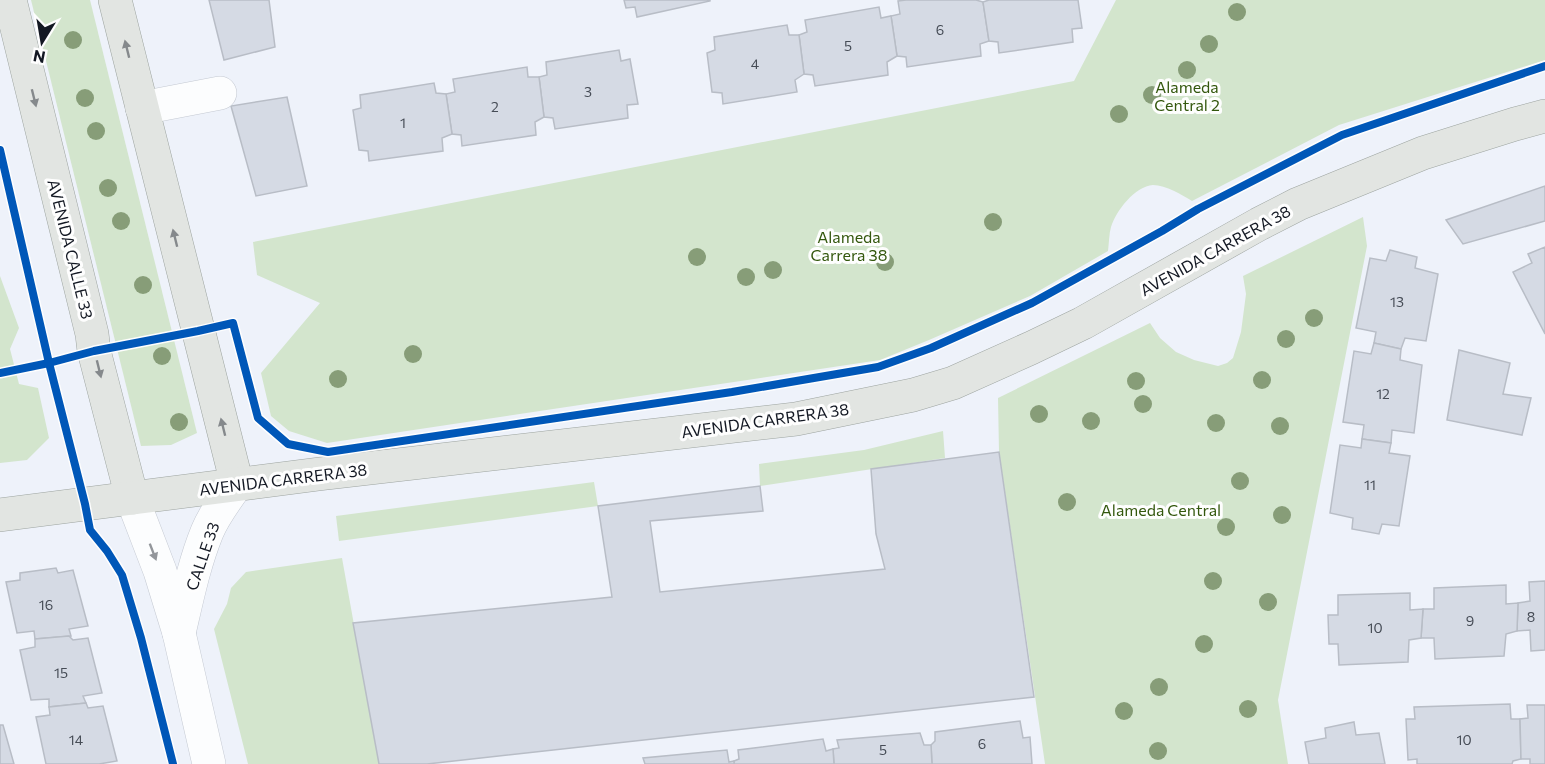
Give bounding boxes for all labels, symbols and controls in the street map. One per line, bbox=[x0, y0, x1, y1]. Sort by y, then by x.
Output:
north arrow bbox=[12, 12, 72, 72]
house number: 6 bbox=[936, 21, 944, 38]
house number: 5 bbox=[844, 37, 852, 54]
one-way arrow bbox=[122, 40, 132, 58]
text: N bbox=[31, 47, 47, 68]
house number: 4 bbox=[751, 55, 760, 72]
park label: Alameda Central 2 bbox=[1154, 77, 1220, 114]
house number: 3 bbox=[584, 83, 592, 100]
one-way arrow bbox=[30, 88, 40, 107]
house number: 2 bbox=[491, 98, 499, 115]
house number: 1 bbox=[400, 114, 406, 131]
street label: AVENIDA CALLE 33 bbox=[44, 177, 98, 321]
street label: AVENIDA CARRERA 38 bbox=[1137, 201, 1293, 299]
park label: Alameda Carrera 38 bbox=[811, 227, 887, 264]
one-way arrow bbox=[170, 229, 179, 247]
house number: 13 bbox=[1390, 293, 1404, 310]
one-way arrow bbox=[94, 360, 104, 378]
house number: 12 bbox=[1376, 385, 1390, 402]
street label: AVENIDA CARRERA 38 bbox=[680, 399, 850, 441]
one-way arrow bbox=[217, 418, 227, 437]
street label: AVENIDA CARRERA 38 bbox=[198, 459, 368, 499]
house number: 11 bbox=[1364, 476, 1376, 493]
park label: Alameda Central bbox=[1101, 500, 1221, 519]
street label: CALLE 33 bbox=[181, 519, 223, 593]
one-way arrow bbox=[148, 544, 158, 562]
house number: 16 bbox=[39, 596, 53, 613]
house number: 8 bbox=[1527, 608, 1535, 625]
house number: 9 bbox=[1466, 612, 1474, 629]
house number: 10 bbox=[1367, 619, 1383, 636]
house number: 15 bbox=[54, 664, 68, 681]
house number: 14 bbox=[69, 731, 84, 748]
house number: 10 bbox=[1456, 731, 1472, 748]
house number: 6 bbox=[978, 735, 986, 752]
house number: 5 bbox=[879, 741, 887, 758]

